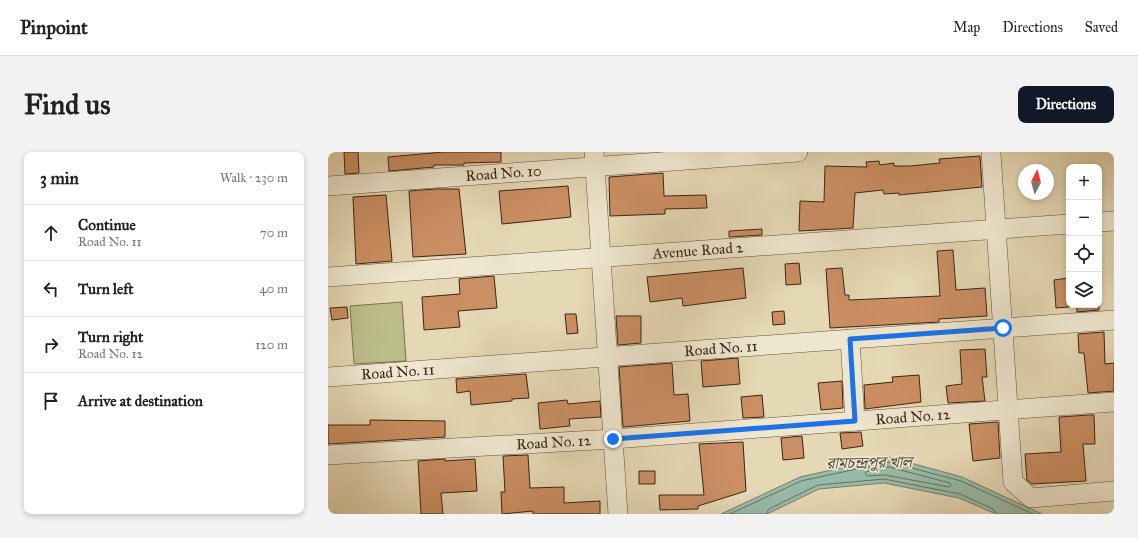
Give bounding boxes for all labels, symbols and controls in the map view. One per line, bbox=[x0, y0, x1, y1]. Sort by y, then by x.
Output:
text: Pinpoint bbox=[20, 16, 88, 39]
text: Map bbox=[953, 19, 980, 36]
text: Directions bbox=[1002, 19, 1063, 36]
text: Saved bbox=[1085, 19, 1118, 36]
button: Directions bbox=[1018, 86, 1114, 123]
text: Find us bbox=[24, 87, 110, 122]
street label: Road No. 10 bbox=[465, 162, 542, 185]
north arrow bbox=[1018, 164, 1054, 200]
map controls bbox=[1066, 164, 1102, 308]
button: + bbox=[1066, 164, 1102, 200]
text: 3 min bbox=[40, 168, 79, 189]
text: Walk · 230 m bbox=[220, 170, 288, 186]
button: − bbox=[1066, 200, 1102, 236]
text: Continue bbox=[78, 216, 136, 234]
icon: ahead bbox=[40, 222, 62, 244]
text: 70 m bbox=[260, 225, 288, 241]
text: Road No. 11 bbox=[78, 234, 142, 250]
button: locate bbox=[1066, 236, 1102, 272]
street label: Avenue Road 2 bbox=[651, 238, 745, 263]
button: layers bbox=[1066, 272, 1102, 308]
icon: left bbox=[40, 278, 62, 300]
text: Turn left bbox=[78, 280, 134, 298]
text: 40 m bbox=[259, 281, 288, 297]
route start bbox=[994, 319, 1012, 337]
text: Turn right bbox=[78, 328, 143, 346]
icon: right bbox=[40, 334, 62, 356]
text: 120 m bbox=[255, 337, 288, 353]
street label: Road No. 11 bbox=[684, 337, 758, 360]
text: Road No. 12 bbox=[78, 346, 143, 362]
street label: Road No. 11 bbox=[360, 360, 435, 384]
icon: arrive bbox=[40, 390, 62, 412]
text: Arrive at destination bbox=[78, 392, 203, 410]
street label: Road No. 12 bbox=[875, 405, 951, 429]
route end bbox=[604, 430, 622, 448]
street label: Road No. 12 bbox=[516, 431, 592, 453]
water label: রামচন্দ্রপুর খাল bbox=[826, 452, 915, 473]

